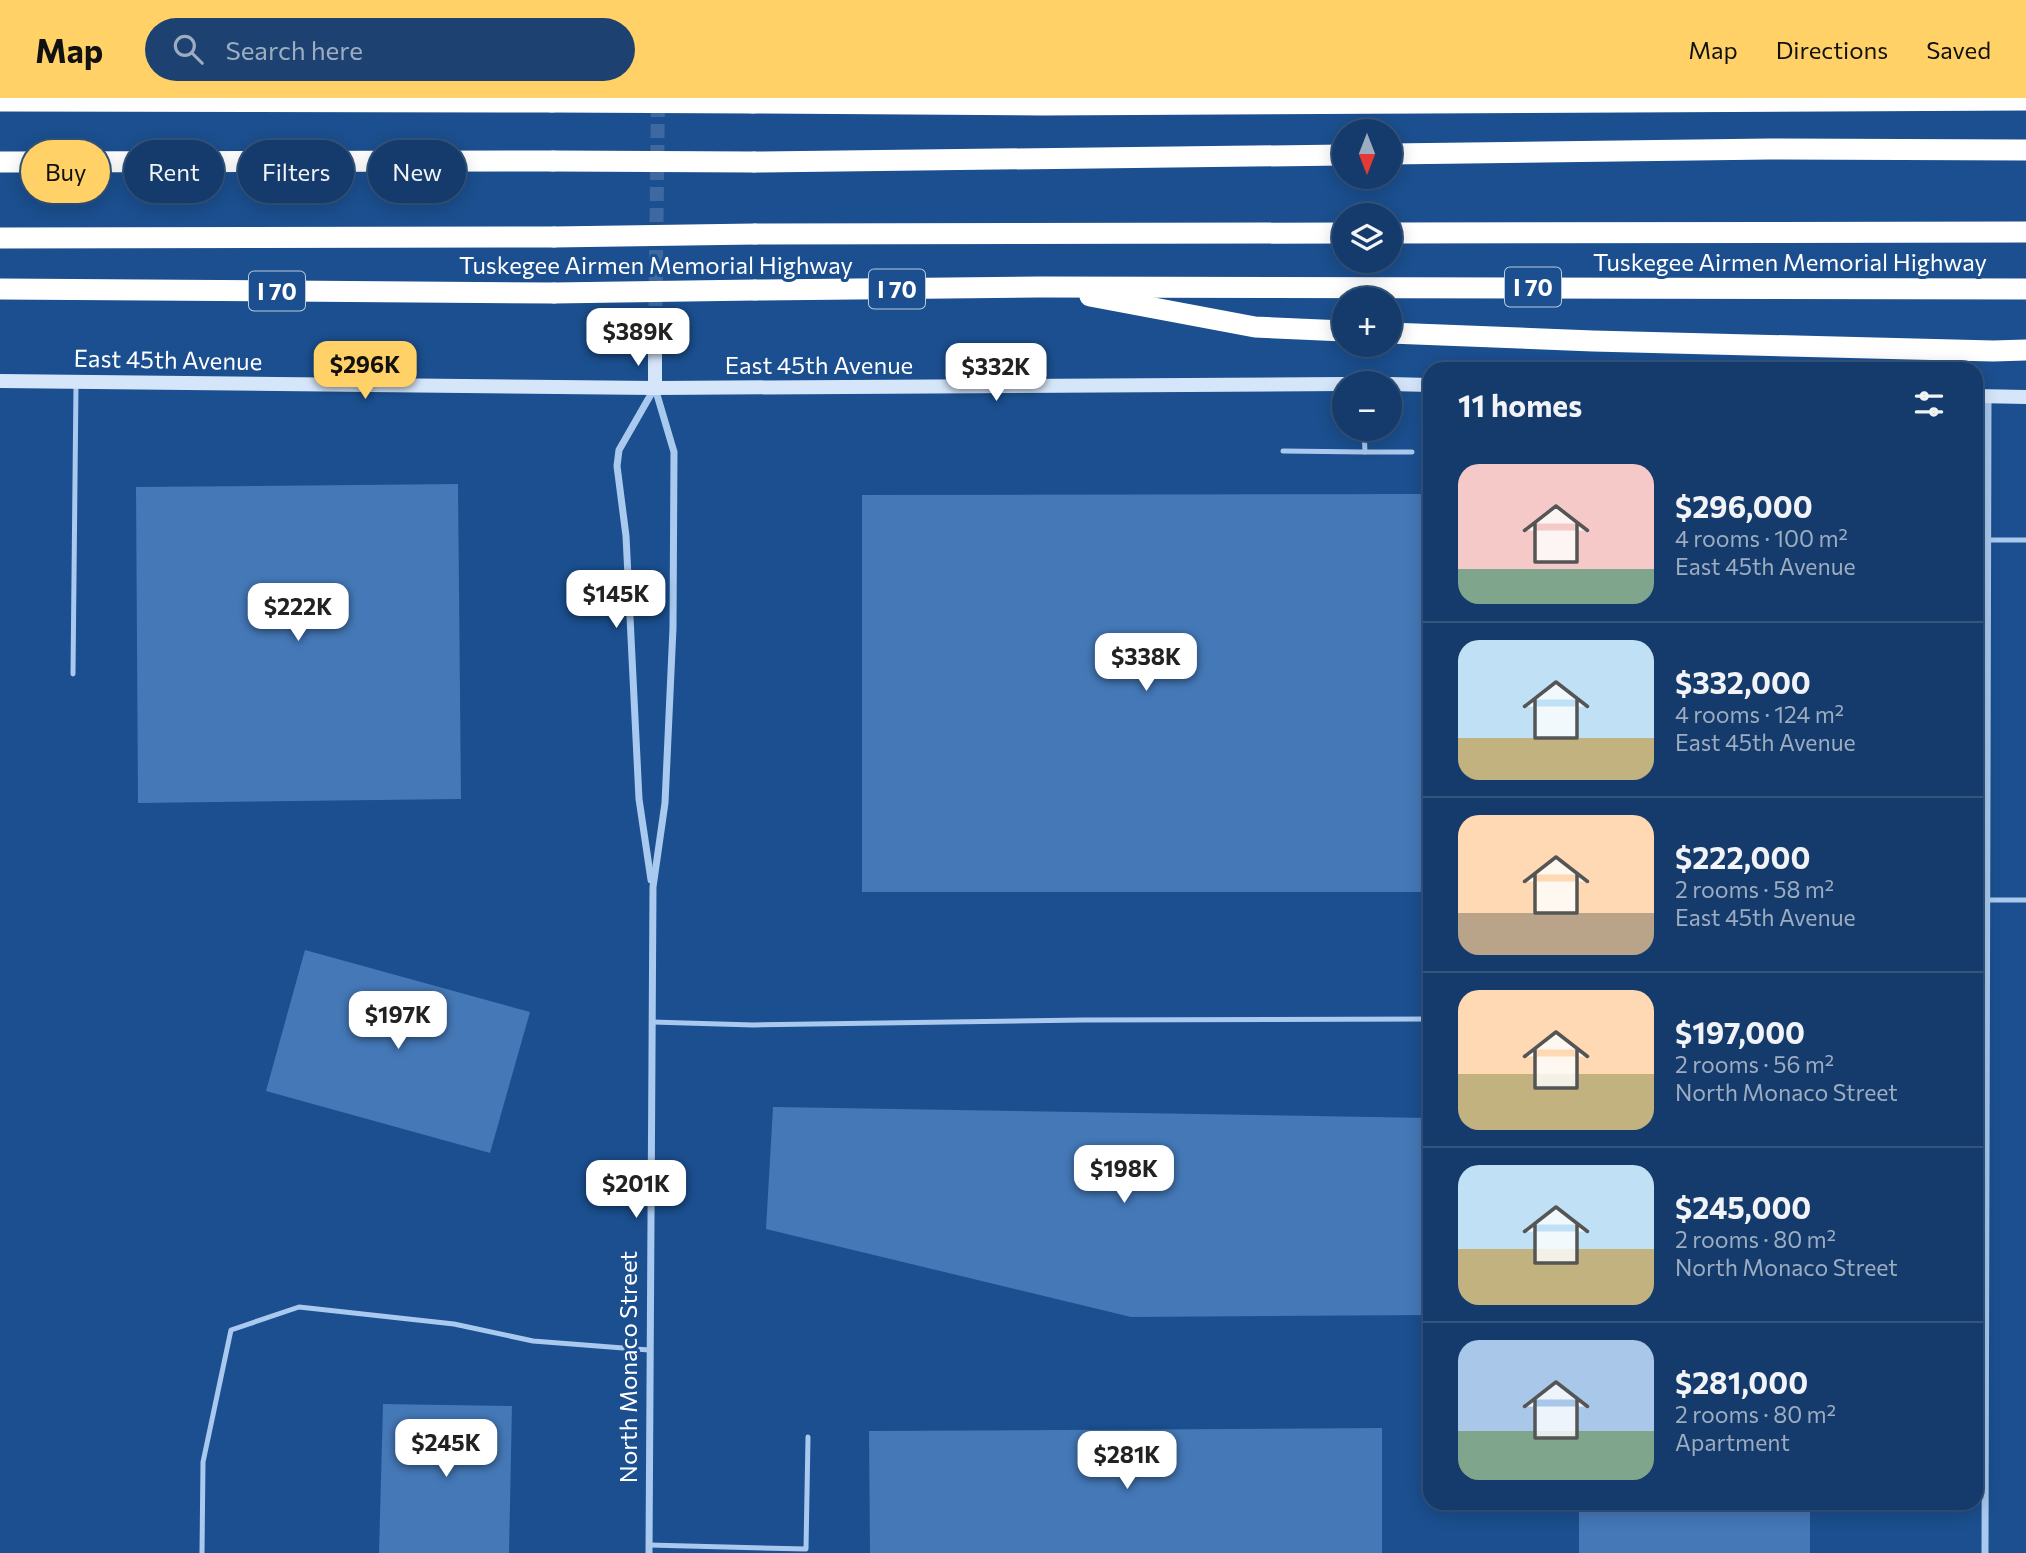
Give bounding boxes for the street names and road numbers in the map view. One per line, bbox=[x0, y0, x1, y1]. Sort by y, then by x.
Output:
street label: Tuskegee Airmen Memorial Highway bbox=[1593, 247, 1987, 276]
street label: Tuskegee Airmen Memorial Highway bbox=[459, 250, 853, 279]
road number: I 70 bbox=[1505, 268, 1561, 306]
road number: I 70 bbox=[869, 270, 925, 308]
road number: I 70 bbox=[249, 272, 305, 310]
street label: East 45th Avenue bbox=[74, 343, 262, 375]
street label: East 45th Avenue bbox=[725, 350, 913, 379]
street label: North Monaco Street bbox=[613, 1251, 642, 1483]

